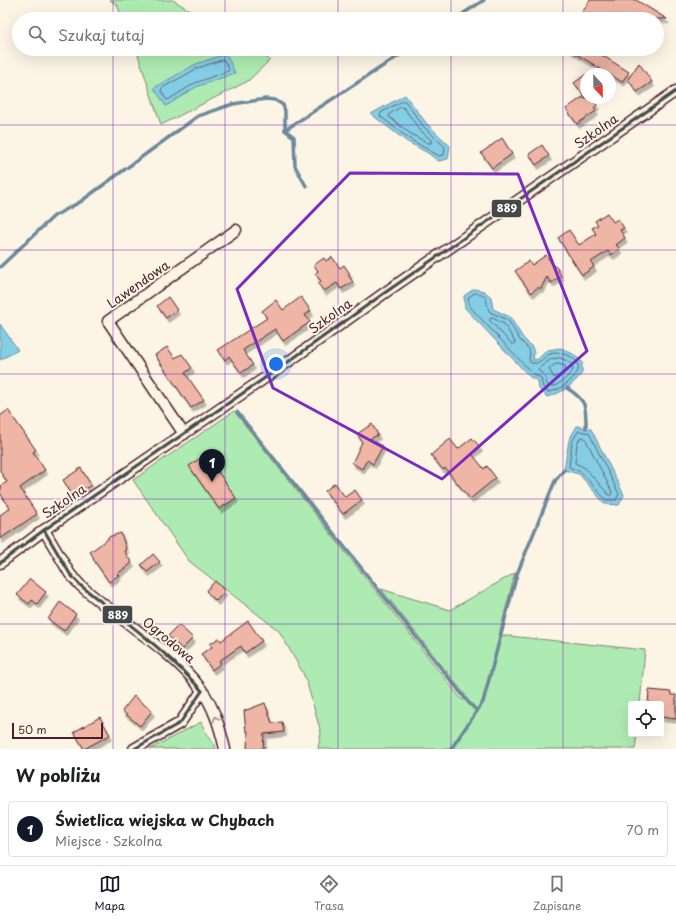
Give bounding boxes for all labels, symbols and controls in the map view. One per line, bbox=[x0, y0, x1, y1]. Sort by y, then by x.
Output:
search box bbox=[12, 12, 664, 56]
icon: search bbox=[26, 23, 48, 45]
text: Szukaj tutaj bbox=[58, 23, 145, 46]
north arrow bbox=[580, 68, 616, 104]
street label: Szkolna bbox=[570, 108, 622, 153]
line badge: 889 bbox=[491, 199, 522, 218]
text: 889 bbox=[497, 199, 518, 216]
street label: Lawendowa bbox=[103, 254, 174, 312]
street label: Szkolna bbox=[304, 293, 356, 338]
your location bbox=[266, 354, 286, 374]
pin: 1 bbox=[199, 449, 225, 482]
street label: Szkolna bbox=[38, 478, 90, 522]
line badge: 889 bbox=[102, 605, 133, 624]
text: 889 bbox=[108, 606, 129, 623]
street label: Ogrodowa bbox=[139, 612, 200, 668]
map controls bbox=[628, 701, 664, 737]
button: locate bbox=[628, 701, 664, 737]
one-way arrow bbox=[213, 715, 221, 722]
scale bar bbox=[12, 721, 103, 740]
text: 50 m bbox=[18, 721, 47, 738]
text: W pobliżu bbox=[16, 762, 101, 788]
text: Świetlica wiejska w Chybach bbox=[55, 808, 275, 831]
text: 1 bbox=[27, 820, 33, 839]
text: 70 m bbox=[626, 820, 659, 839]
text: Miejsce · Szkolna bbox=[55, 831, 162, 850]
tab: Mapa bbox=[95, 873, 125, 914]
tab: Trasa bbox=[314, 873, 344, 914]
tab: Zapisane bbox=[533, 873, 581, 914]

